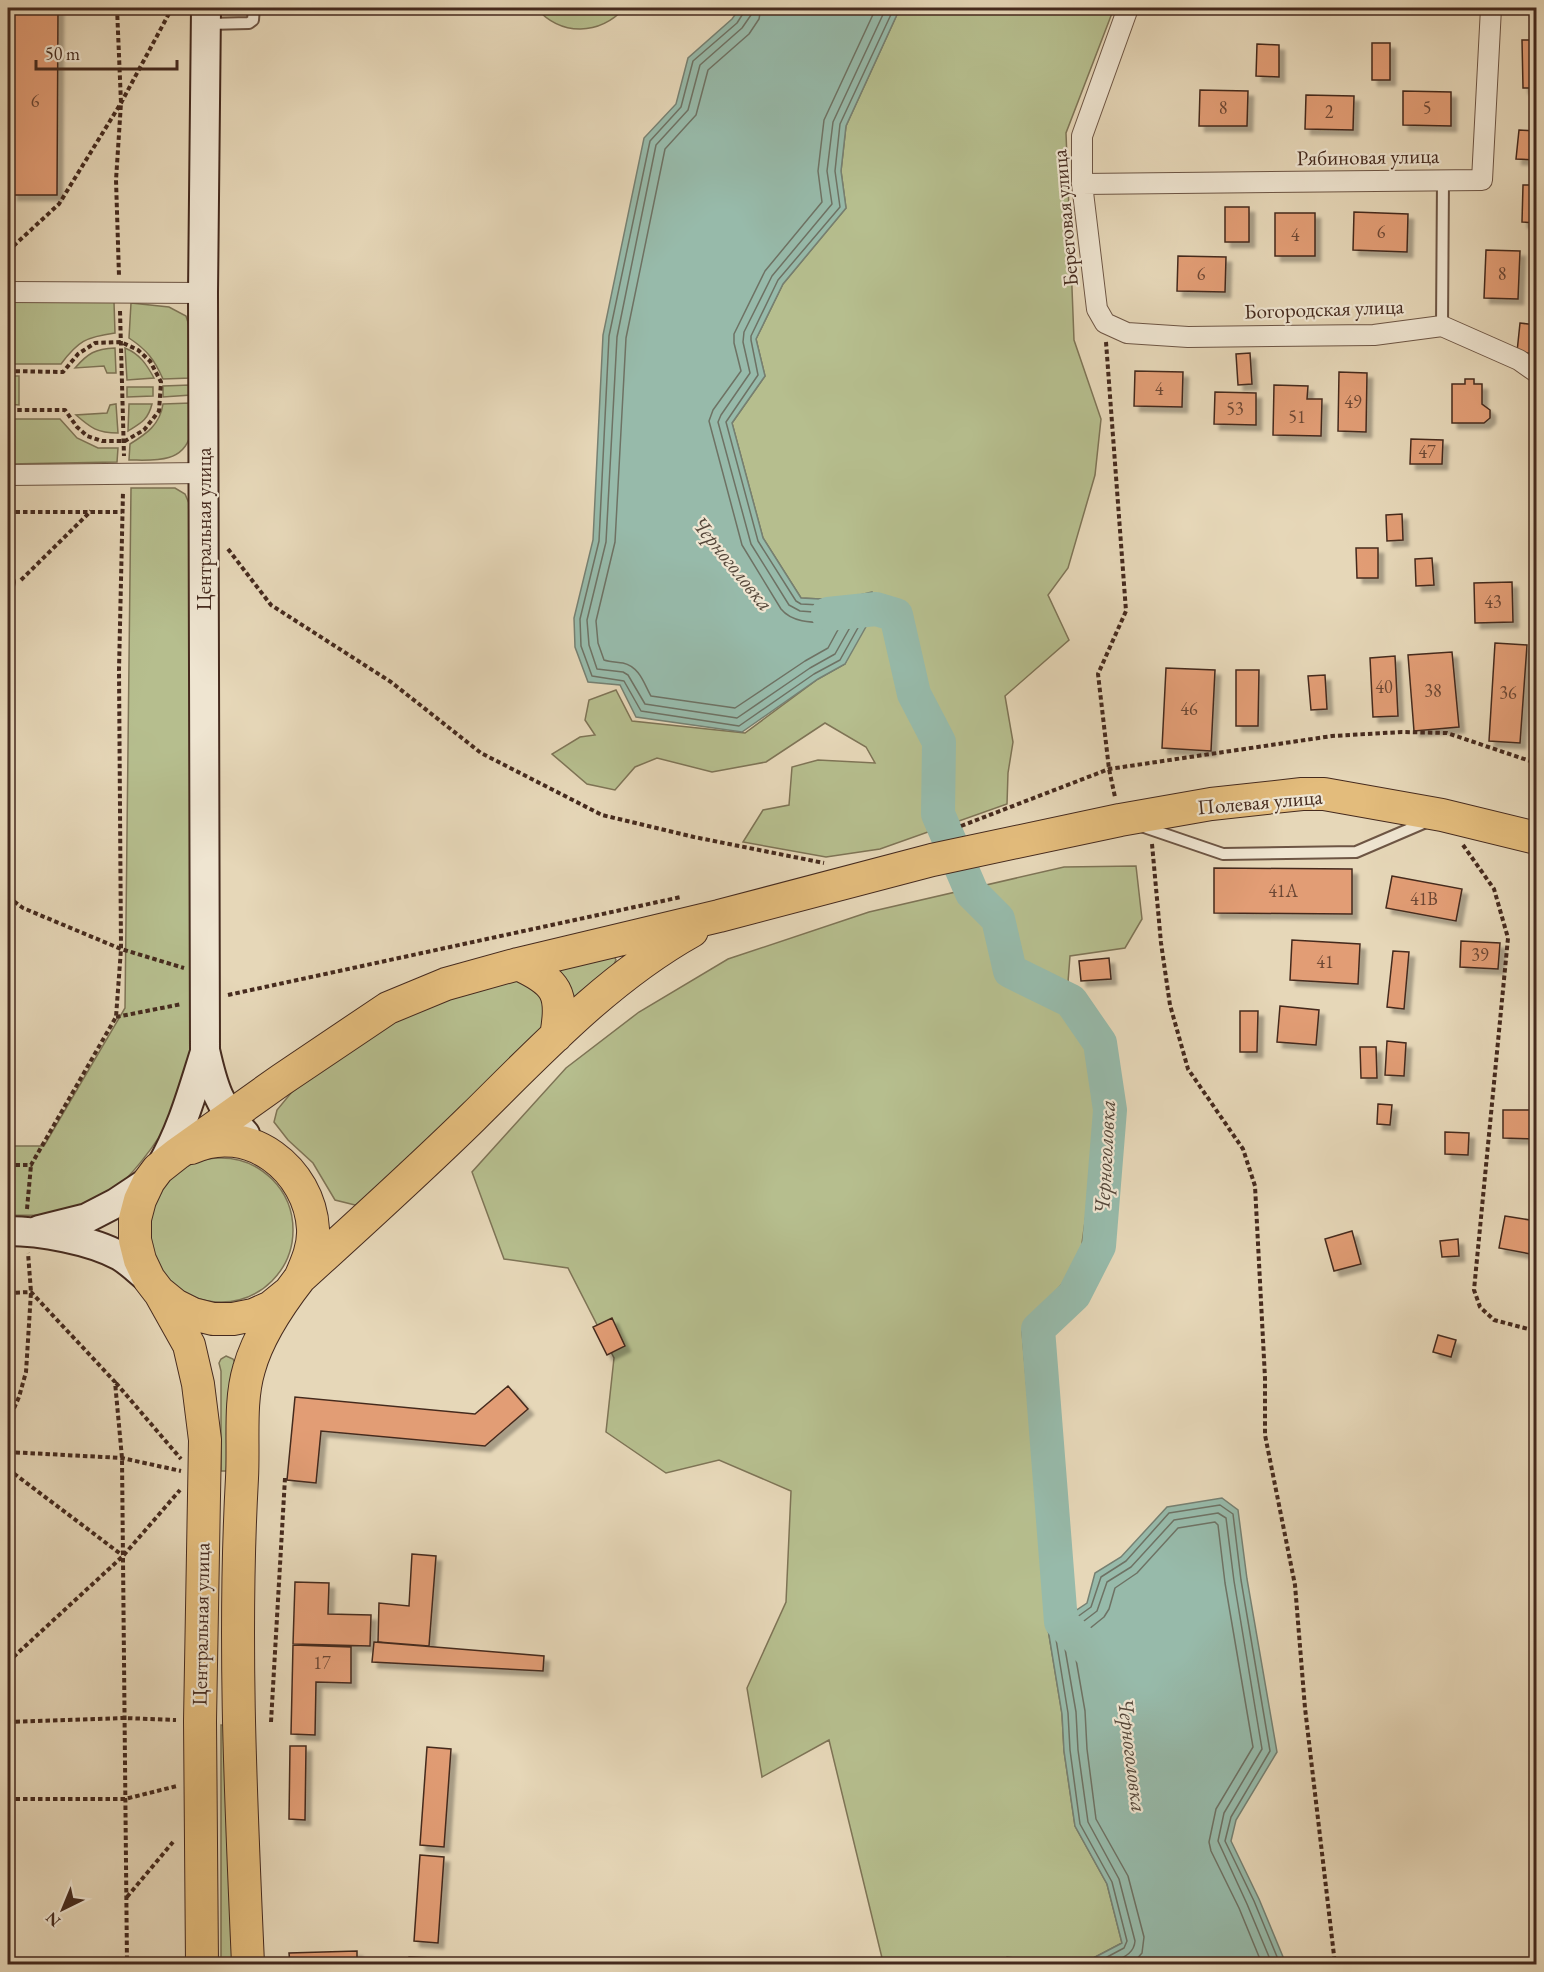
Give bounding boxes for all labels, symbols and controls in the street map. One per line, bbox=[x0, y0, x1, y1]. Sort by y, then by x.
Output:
scale bar bbox=[36, 33, 177, 71]
text: 50 m bbox=[45, 42, 80, 65]
house number: 6 bbox=[31, 89, 40, 112]
house number: 8 bbox=[1219, 96, 1227, 119]
house number: 5 bbox=[1423, 96, 1431, 119]
house number: 2 bbox=[1325, 100, 1334, 123]
street label: Рябиновая улица bbox=[1296, 142, 1440, 171]
street label: Береговая улица bbox=[1045, 148, 1084, 288]
house number: 6 bbox=[1377, 220, 1386, 243]
house number: 4 bbox=[1291, 223, 1300, 246]
house number: 6 bbox=[1197, 262, 1206, 285]
house number: 8 bbox=[1498, 262, 1506, 285]
street label: Богородская улица bbox=[1244, 292, 1405, 325]
house number: 4 bbox=[1155, 377, 1164, 400]
house number: 49 bbox=[1344, 390, 1362, 413]
house number: 53 bbox=[1226, 397, 1244, 420]
house number: 51 bbox=[1288, 405, 1306, 428]
house number: 47 bbox=[1418, 440, 1436, 463]
street label: Центральная улица bbox=[190, 447, 217, 611]
water label: Черноголовка bbox=[685, 510, 780, 617]
house number: 43 bbox=[1484, 590, 1502, 613]
house number: 40 bbox=[1375, 675, 1393, 698]
house number: 38 bbox=[1424, 679, 1442, 702]
house number: 36 bbox=[1499, 681, 1517, 704]
house number: 46 bbox=[1180, 697, 1198, 720]
street label: Полевая улица bbox=[1196, 783, 1324, 820]
house number: 41А bbox=[1268, 879, 1298, 902]
house number: 41В bbox=[1410, 887, 1438, 910]
house number: 39 bbox=[1471, 943, 1489, 966]
house number: 41 bbox=[1316, 950, 1334, 973]
water label: Черноголовка bbox=[1087, 1099, 1122, 1215]
street label: Центральная улица bbox=[186, 1542, 215, 1706]
house number: 17 bbox=[313, 1651, 331, 1674]
water label: Черноголовка bbox=[1111, 1696, 1154, 1814]
north arrow bbox=[33, 1879, 93, 1939]
text: N bbox=[41, 1907, 65, 1932]

